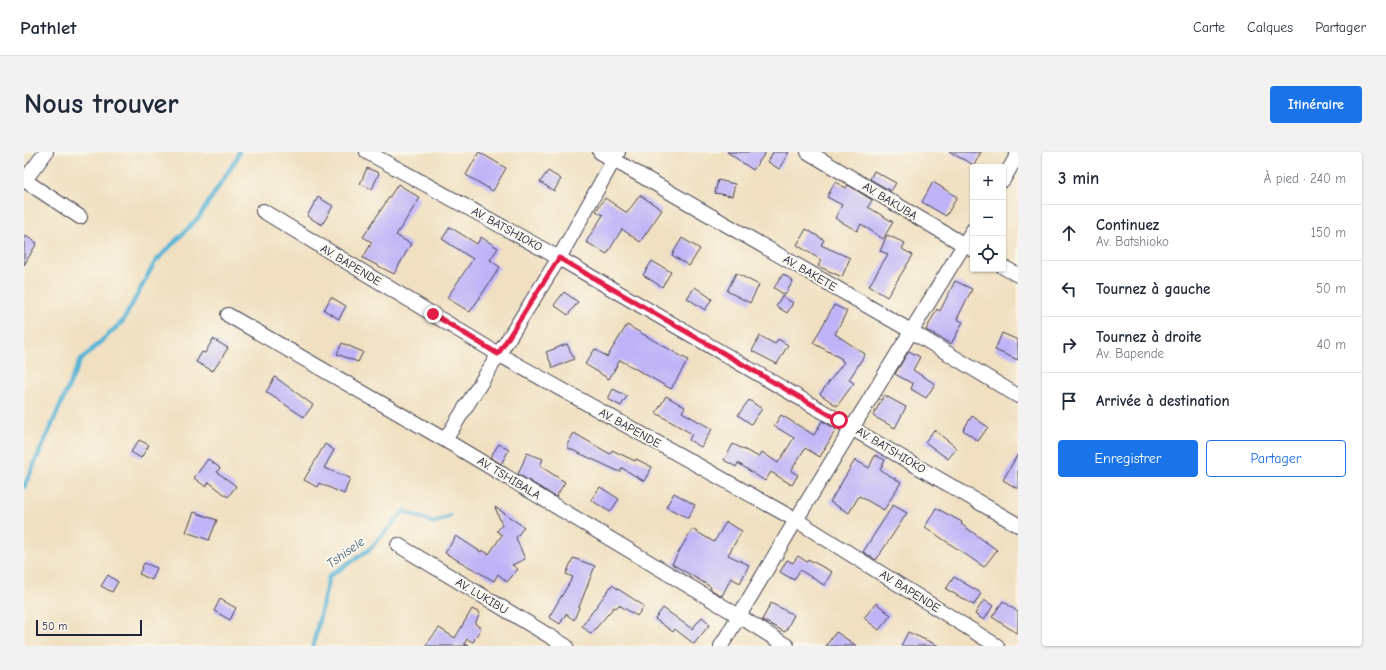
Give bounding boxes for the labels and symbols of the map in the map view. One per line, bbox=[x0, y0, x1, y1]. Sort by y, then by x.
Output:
street label: AV. BAKUBA bbox=[860, 179, 920, 223]
street label: AV. BATSHIOKO bbox=[469, 204, 545, 254]
street label: AV. BAPENDE bbox=[318, 241, 384, 289]
street label: AV. BAKETE bbox=[781, 252, 839, 294]
route end bbox=[424, 305, 442, 323]
street label: AV. BAPENDE bbox=[597, 405, 663, 451]
route start bbox=[830, 411, 848, 429]
street label: AV. BATSHIOKO bbox=[854, 424, 929, 476]
street label: AV. TSHIBALA bbox=[475, 454, 543, 502]
water label: Tshisele bbox=[323, 533, 368, 571]
street label: AV. BAPENDE bbox=[877, 567, 943, 615]
street label: AV. LUKIBU bbox=[453, 575, 511, 617]
scale bar bbox=[36, 618, 142, 637]

